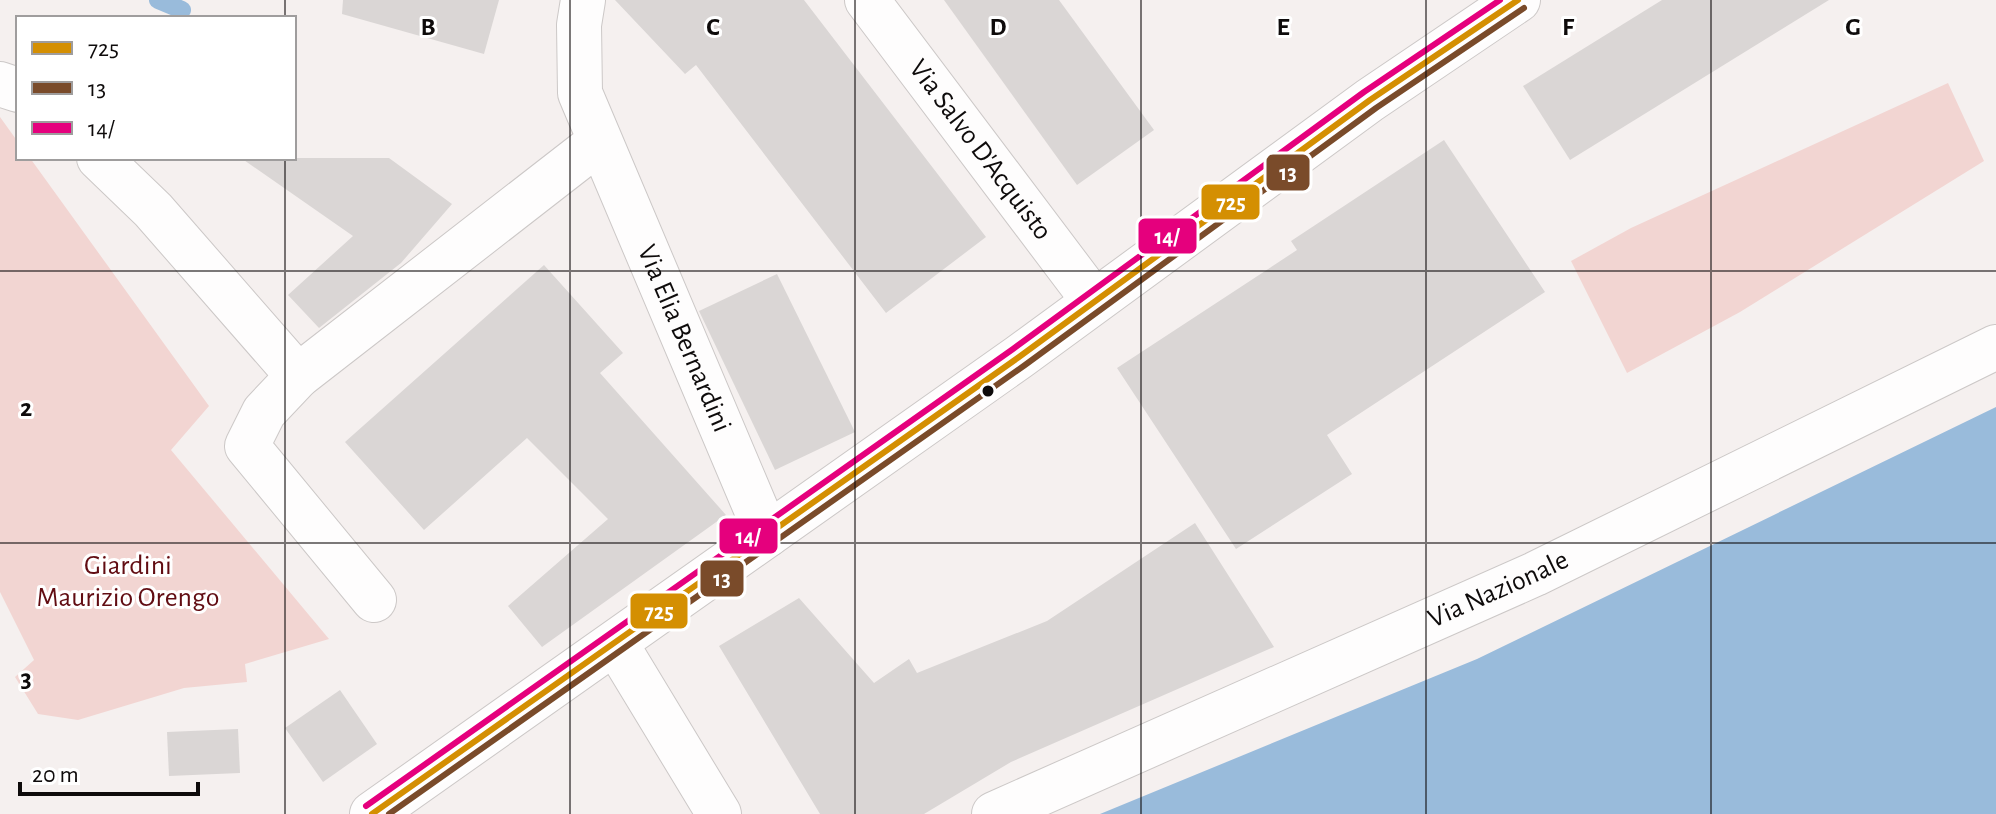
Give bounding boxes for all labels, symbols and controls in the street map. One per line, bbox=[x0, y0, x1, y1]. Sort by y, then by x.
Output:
text: B bbox=[420, 14, 436, 40]
text: C bbox=[706, 14, 720, 40]
text: D bbox=[989, 14, 1007, 40]
text: E bbox=[1276, 14, 1290, 40]
text: F bbox=[1562, 14, 1575, 40]
text: G bbox=[1845, 14, 1861, 40]
legend bbox=[16, 16, 296, 160]
text: 725 bbox=[88, 37, 119, 61]
street label: Via Salvo D'Acquisto bbox=[904, 55, 1057, 245]
text: 13 bbox=[88, 77, 106, 101]
text: 14/ bbox=[88, 117, 115, 141]
line badge: 13 bbox=[1265, 153, 1311, 192]
text: 13 bbox=[1279, 162, 1297, 184]
line badge: 725 bbox=[1200, 183, 1261, 221]
text: 725 bbox=[1216, 192, 1246, 214]
line badge: 14/ bbox=[1137, 217, 1198, 255]
text: 14/ bbox=[1154, 226, 1180, 248]
street label: Via Elia Bernardini bbox=[632, 241, 736, 436]
unlabelled marker bbox=[980, 383, 996, 399]
text: 2 bbox=[20, 395, 32, 421]
line badge: 14/ bbox=[718, 517, 779, 555]
text: 14/ bbox=[735, 526, 761, 548]
street label: Via Nazionale bbox=[1424, 546, 1573, 634]
park label: Giardini Maurizio Orengo bbox=[37, 552, 219, 612]
line badge: 13 bbox=[699, 559, 745, 598]
text: 13 bbox=[713, 568, 731, 590]
line badge: 725 bbox=[629, 592, 689, 630]
text: 725 bbox=[644, 601, 674, 623]
text: 3 bbox=[20, 666, 32, 692]
scale bar bbox=[20, 746, 198, 796]
text: 20 m bbox=[32, 763, 79, 787]

